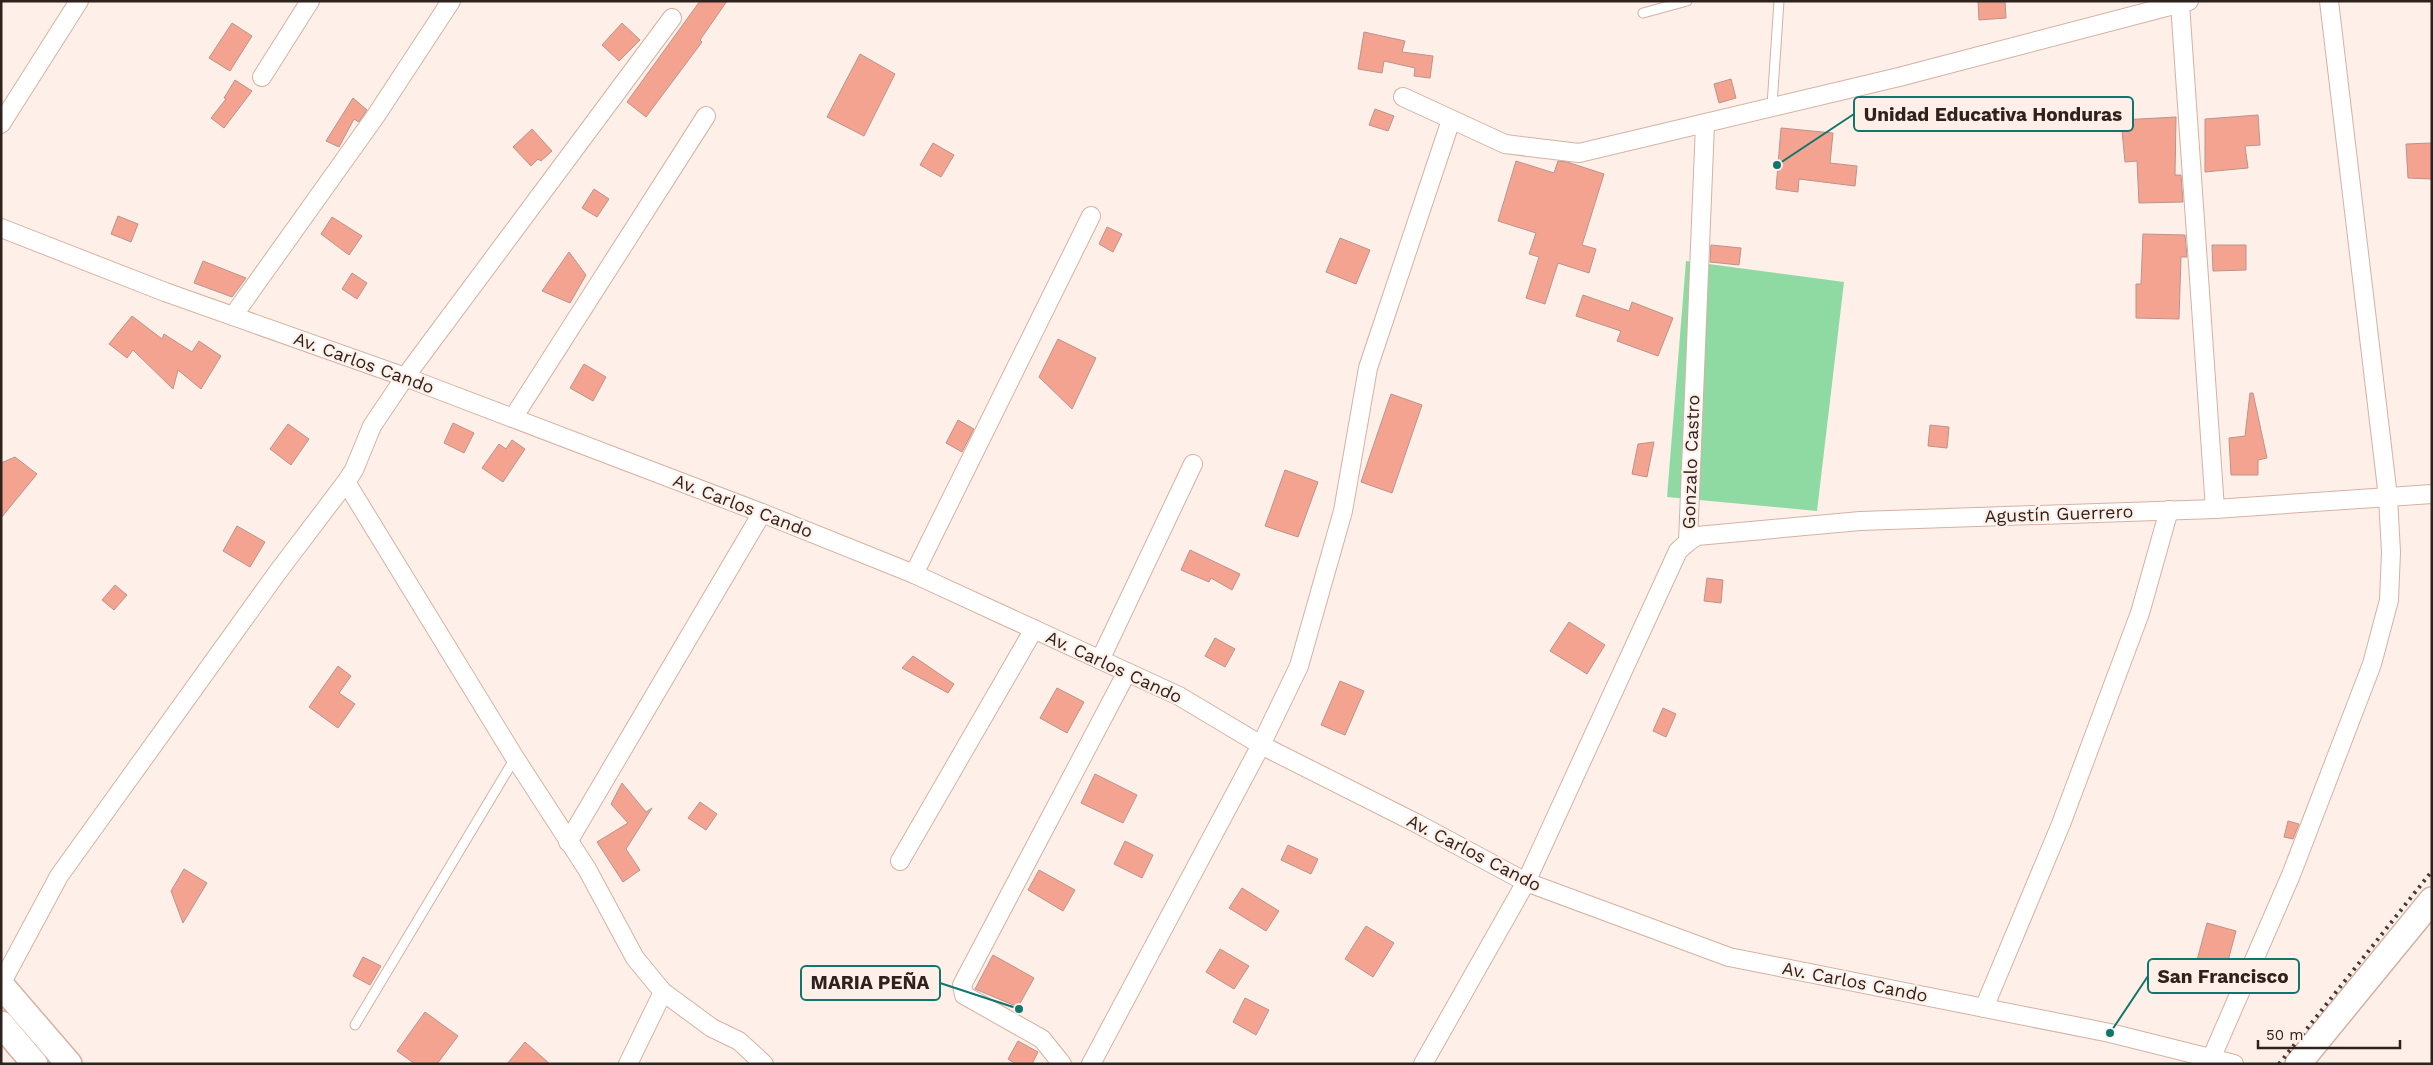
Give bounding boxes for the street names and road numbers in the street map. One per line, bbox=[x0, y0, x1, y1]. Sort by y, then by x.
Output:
street label: Av. Carlos Cando bbox=[291, 327, 437, 398]
street label: Gonzalo Castro bbox=[1678, 394, 1703, 530]
street label: Av. Carlos Cando bbox=[670, 469, 816, 542]
street label: Agustín Guerrero bbox=[1984, 500, 2134, 527]
street label: Av. Carlos Cando bbox=[1043, 626, 1186, 707]
street label: Av. Carlos Cando bbox=[1404, 810, 1545, 895]
street label: Av. Carlos Cando bbox=[1781, 957, 1930, 1006]

